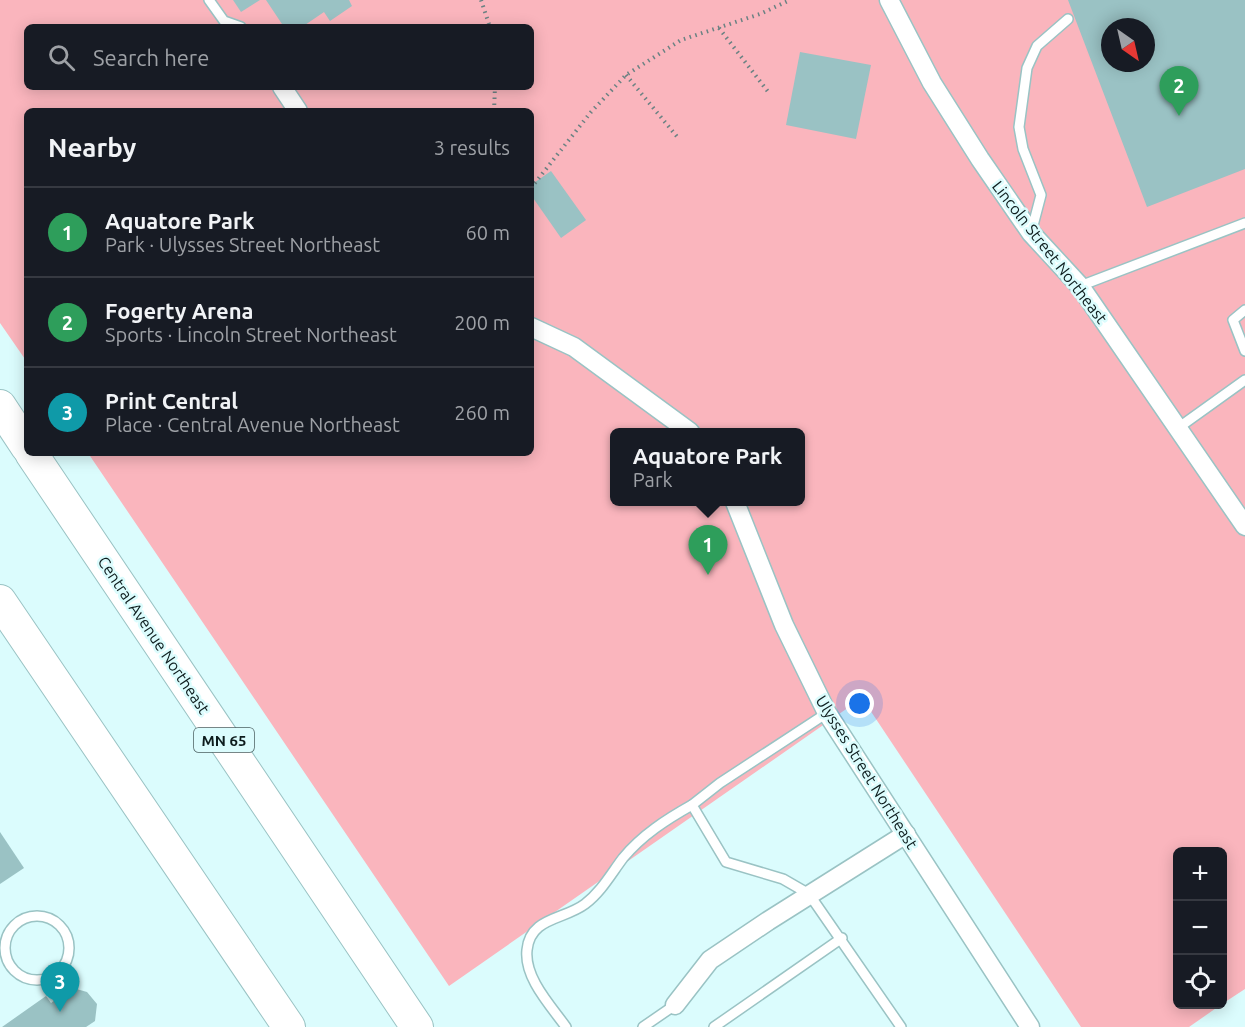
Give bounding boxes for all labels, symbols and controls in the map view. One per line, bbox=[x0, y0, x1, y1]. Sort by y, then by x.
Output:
north arrow bbox=[1101, 18, 1155, 72]
search box bbox=[24, 24, 534, 90]
icon: search bbox=[45, 41, 78, 74]
text: Search here bbox=[93, 45, 209, 70]
pin: 2 bbox=[1160, 66, 1198, 116]
text: Nearby bbox=[48, 133, 136, 162]
text: 3 results bbox=[434, 136, 510, 159]
street label: Lincoln Street Northeast bbox=[989, 177, 1112, 327]
text: Aquatore Park bbox=[105, 208, 254, 233]
text: 1 bbox=[62, 221, 73, 244]
text: 60 m bbox=[466, 221, 510, 244]
text: Park · Ulysses Street Northeast bbox=[105, 233, 380, 256]
text: Fogerty Arena bbox=[105, 298, 253, 323]
text: 2 bbox=[62, 311, 73, 334]
text: 200 m bbox=[454, 311, 510, 334]
text: Sports · Lincoln Street Northeast bbox=[105, 323, 397, 346]
text: Print Central bbox=[105, 388, 238, 413]
text: 3 bbox=[62, 401, 73, 424]
text: 260 m bbox=[454, 401, 510, 424]
text: Place · Central Avenue Northeast bbox=[105, 413, 400, 436]
popup bbox=[610, 428, 805, 506]
text: Aquatore Park bbox=[633, 443, 782, 468]
text: Park bbox=[633, 468, 673, 491]
pin: 1 bbox=[688, 526, 728, 575]
street label: Central Avenue Northeast bbox=[94, 553, 214, 718]
your location bbox=[845, 689, 874, 718]
street label: Ulysses Street Northeast bbox=[812, 692, 922, 852]
road number: MN 65 bbox=[194, 728, 254, 752]
map controls bbox=[1173, 847, 1227, 1009]
button: + bbox=[1173, 847, 1227, 901]
button: − bbox=[1173, 901, 1227, 955]
button: locate bbox=[1173, 955, 1227, 1009]
pin: 3 bbox=[40, 962, 80, 1012]

